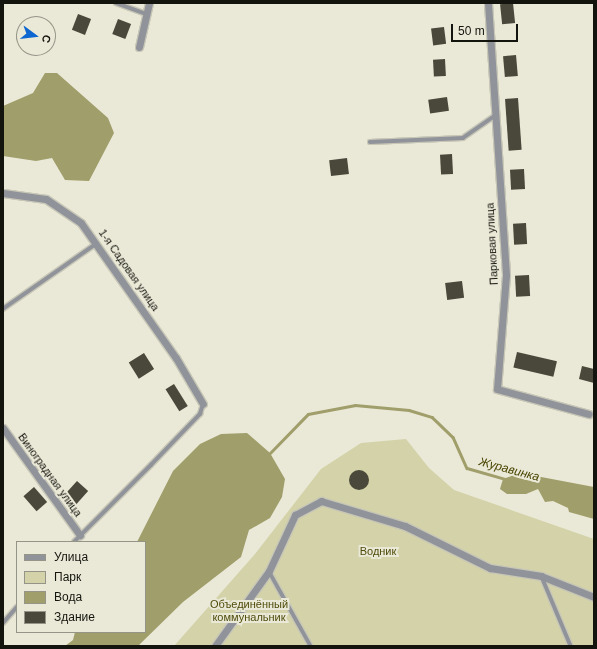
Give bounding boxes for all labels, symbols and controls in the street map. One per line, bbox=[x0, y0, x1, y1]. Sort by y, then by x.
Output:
north arrow bbox=[16, 16, 56, 56]
scale bar bbox=[453, 16, 520, 42]
text: 50 m bbox=[458, 24, 485, 38]
text: С bbox=[40, 33, 53, 44]
street label: Парковая улица bbox=[483, 203, 501, 285]
street label: 1-я Садовая улица bbox=[96, 227, 162, 313]
street label: Виноградная улица bbox=[15, 431, 85, 519]
water label: Журавинка bbox=[477, 455, 541, 485]
legend bbox=[16, 541, 146, 633]
park label: Водник bbox=[360, 544, 396, 558]
text: Улица bbox=[54, 550, 88, 564]
text: Парк bbox=[54, 570, 81, 584]
text: Вода bbox=[54, 590, 82, 604]
park label: Объединённый коммунальник bbox=[210, 598, 288, 624]
text: Здание bbox=[54, 610, 95, 624]

